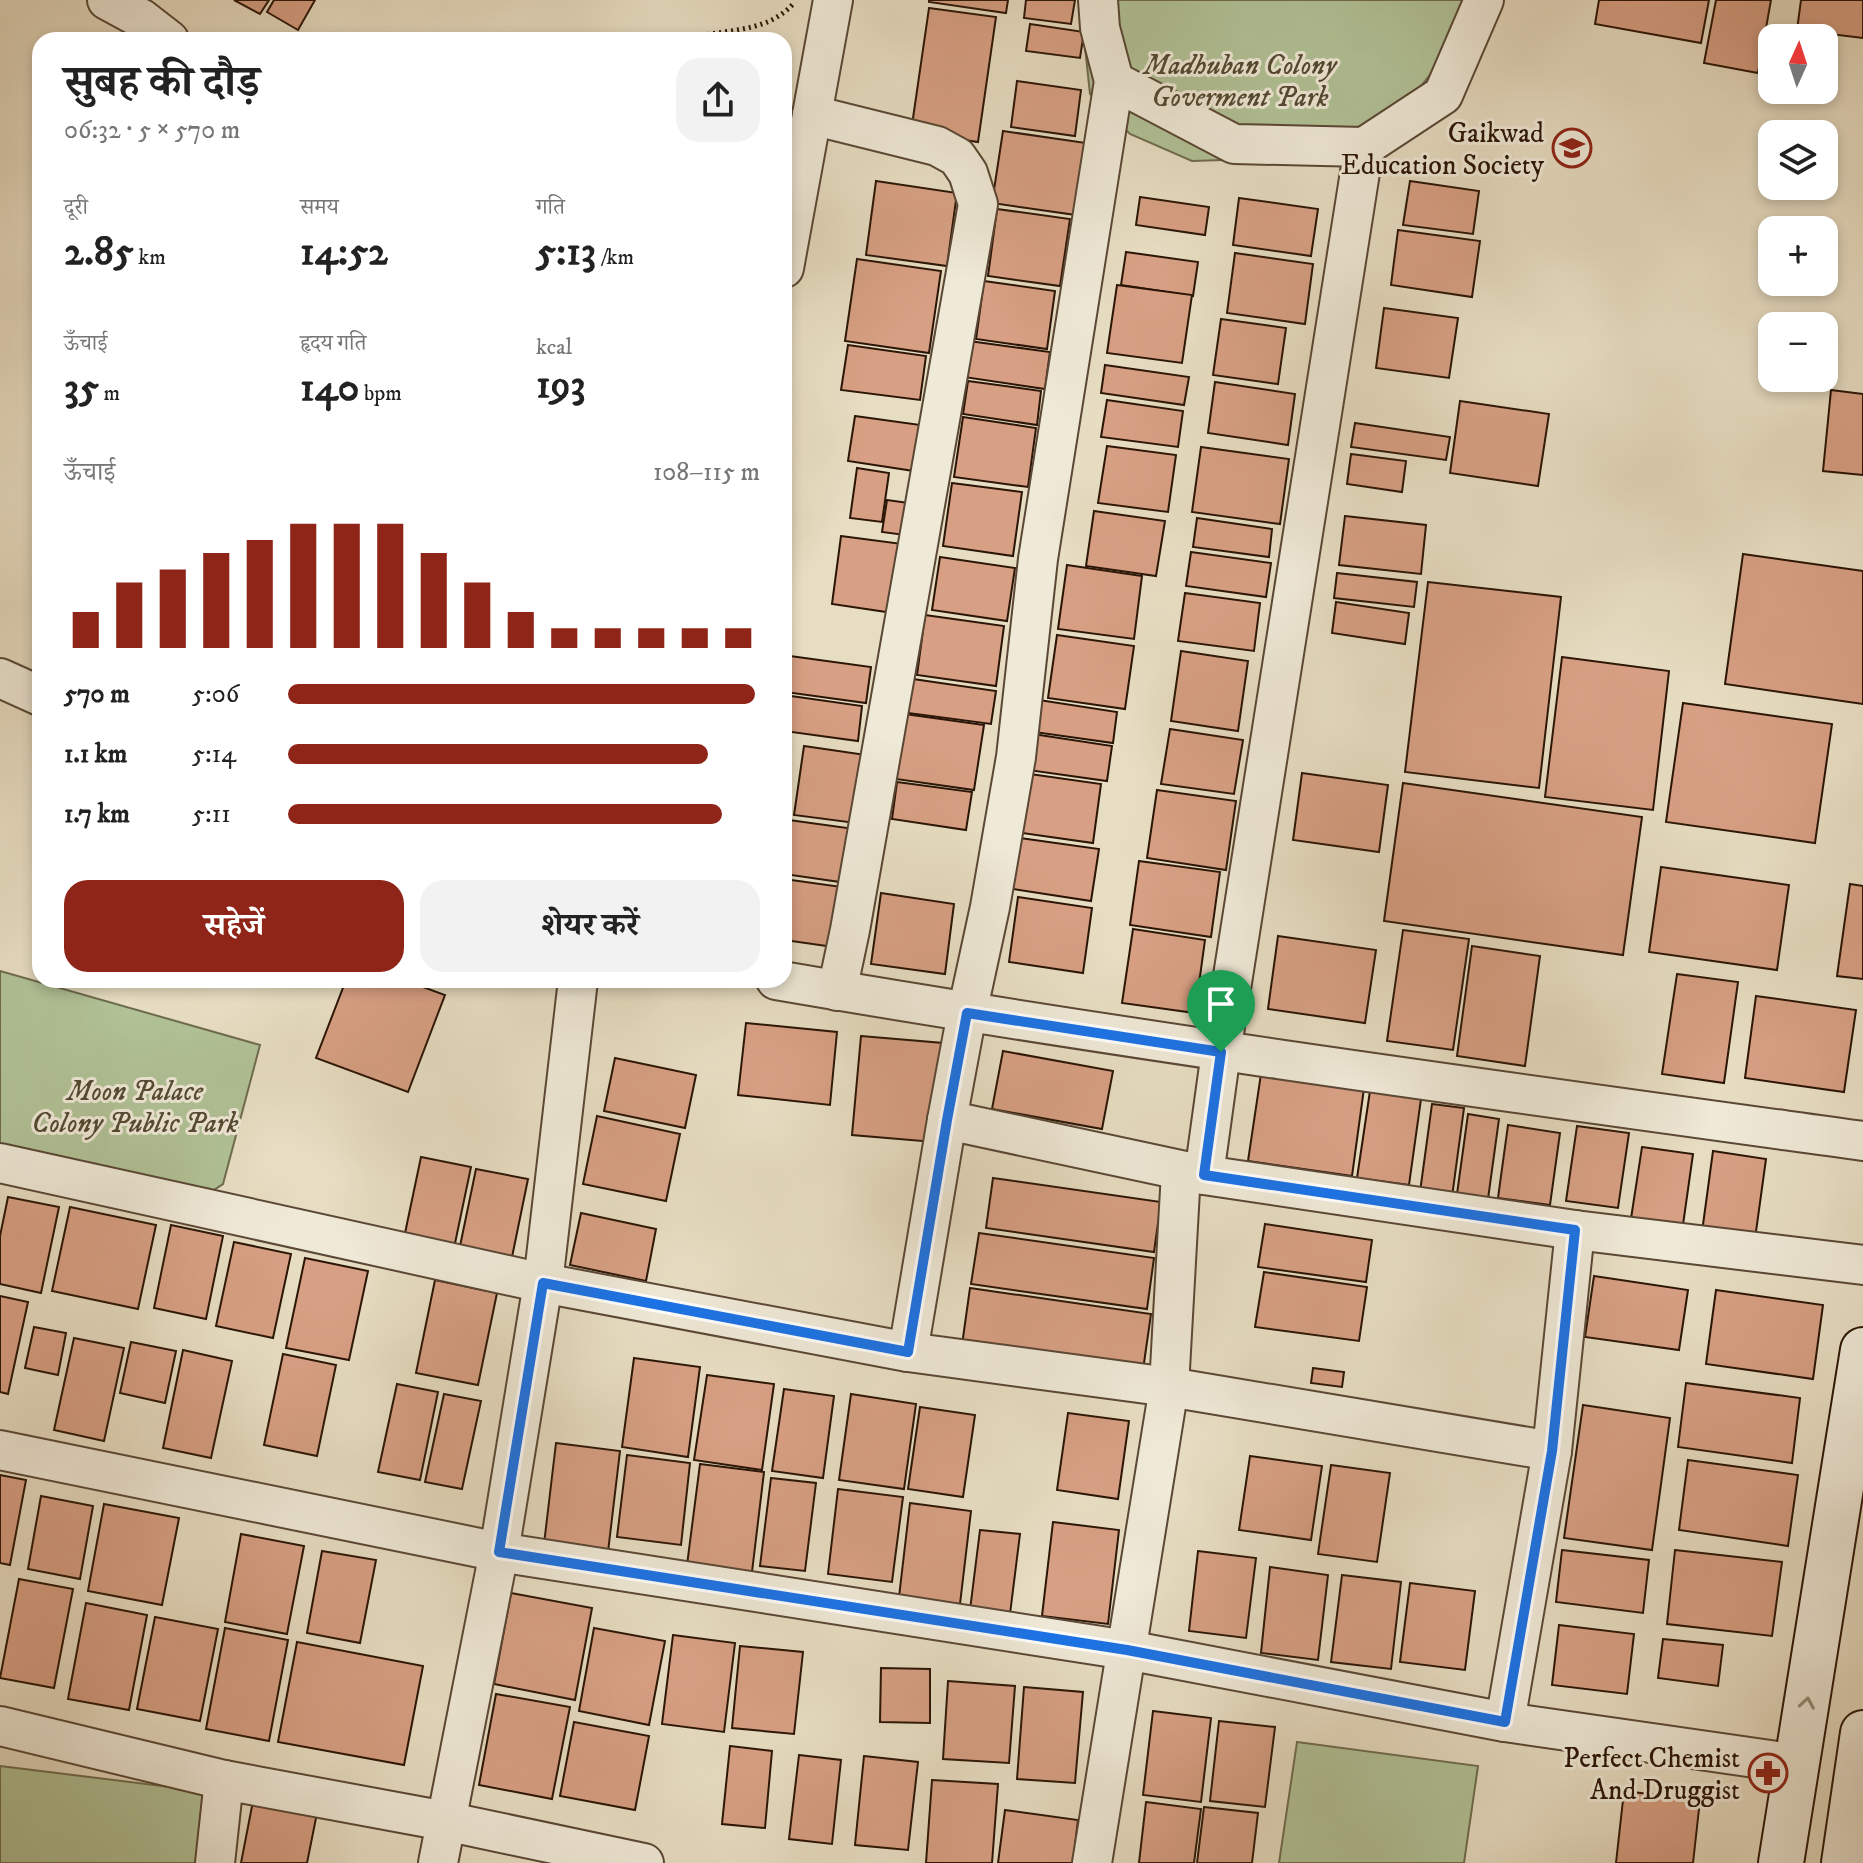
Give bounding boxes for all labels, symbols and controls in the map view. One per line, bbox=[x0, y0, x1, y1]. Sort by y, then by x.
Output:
north arrow bbox=[1758, 24, 1838, 104]
map controls bbox=[1758, 24, 1838, 392]
park label: Madhuban Colony Goverment Park bbox=[1142, 48, 1338, 115]
text: सुबह की दौड़ bbox=[64, 56, 260, 111]
button: share bbox=[676, 58, 760, 142]
text: 06:32 · 5 × 570 m bbox=[64, 114, 240, 147]
place label: Gaikwad Education Society bbox=[1341, 116, 1545, 183]
button: layers bbox=[1758, 120, 1838, 200]
school or university icon: Gaikwad Education Society bbox=[1551, 127, 1593, 169]
text: दूरी bbox=[64, 194, 88, 221]
text: समय bbox=[300, 194, 339, 221]
text: गति bbox=[536, 194, 565, 221]
button: + bbox=[1758, 216, 1838, 296]
text: 2.85 bbox=[64, 228, 134, 278]
text: 14:52 bbox=[300, 228, 388, 278]
text: 5:13 bbox=[536, 228, 596, 278]
text: km bbox=[134, 244, 166, 271]
text: /km bbox=[596, 244, 634, 271]
button: − bbox=[1758, 312, 1838, 392]
text: ऊँचाई bbox=[64, 330, 107, 357]
text: हृदय गति bbox=[300, 330, 366, 357]
text: kcal bbox=[536, 334, 572, 361]
text: 193 bbox=[536, 361, 585, 411]
text: 35 bbox=[64, 364, 99, 414]
text: 140 bbox=[300, 364, 359, 414]
text: m bbox=[99, 380, 120, 407]
text: bpm bbox=[359, 380, 402, 407]
text: ऊँचाई bbox=[64, 456, 115, 489]
text: 108–115 m bbox=[653, 456, 760, 489]
text: 570 m bbox=[64, 678, 130, 711]
text: 5:06 bbox=[192, 678, 239, 711]
text: 1.1 km bbox=[64, 738, 127, 771]
text: 5:14 bbox=[192, 738, 236, 771]
text: 1.7 km bbox=[64, 798, 130, 831]
text: 5:11 bbox=[192, 798, 231, 831]
button: सहेजें bbox=[64, 880, 404, 972]
button: शेयर करें bbox=[420, 880, 760, 972]
pin bbox=[1187, 970, 1255, 1052]
icon: arrive bbox=[1199, 982, 1243, 1026]
park label: Moon Palace Colony Public Park bbox=[31, 1074, 239, 1141]
one-way arrow bbox=[1797, 1696, 1814, 1710]
place label: Perfect Chemist And Druggist bbox=[1563, 1741, 1740, 1808]
pharmacy icon: Perfect Chemist And Druggist bbox=[1747, 1752, 1789, 1794]

